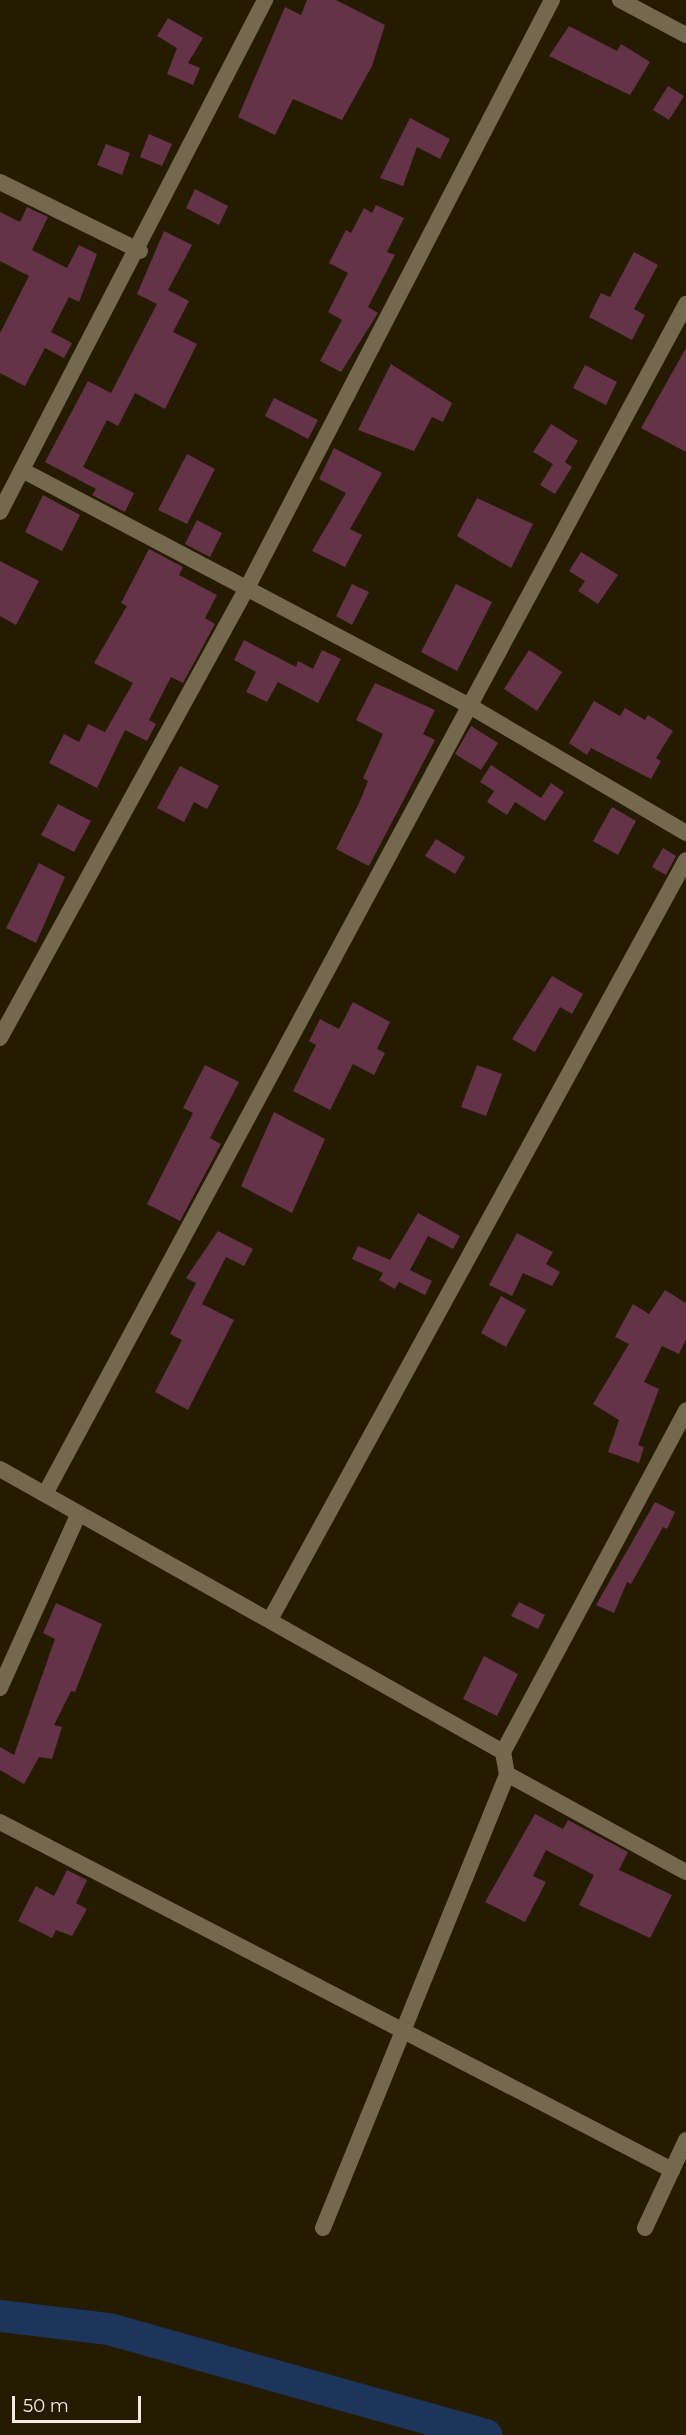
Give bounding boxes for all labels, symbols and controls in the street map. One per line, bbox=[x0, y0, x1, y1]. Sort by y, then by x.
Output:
scale bar bbox=[15, 2384, 144, 2422]
text: 50 m bbox=[23, 2395, 69, 2417]

